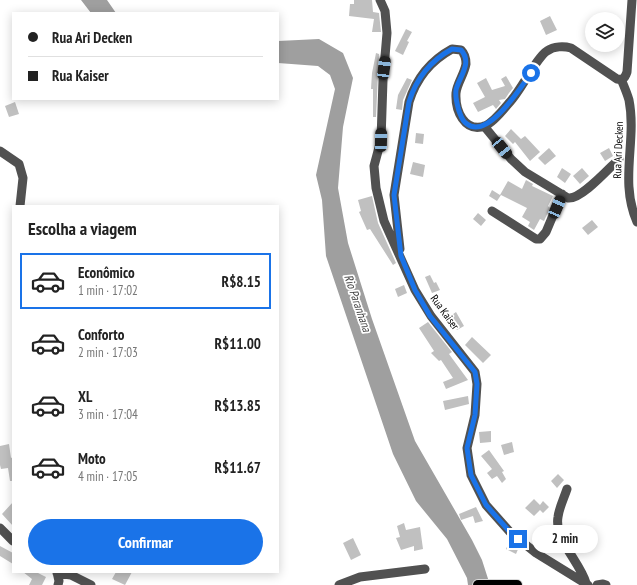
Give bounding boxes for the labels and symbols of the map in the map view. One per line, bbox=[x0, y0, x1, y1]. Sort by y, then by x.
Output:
car bbox=[377, 55, 391, 81]
route start bbox=[522, 64, 540, 82]
street label: Rua Ari Decken bbox=[610, 121, 626, 179]
car bbox=[375, 128, 387, 152]
car bbox=[490, 135, 514, 161]
car bbox=[547, 194, 567, 220]
water label: Rio Paranhana bbox=[341, 272, 375, 335]
street label: Rua Kaiser bbox=[428, 292, 462, 332]
callout: 2 min bbox=[532, 525, 598, 553]
route end bbox=[509, 530, 527, 548]

